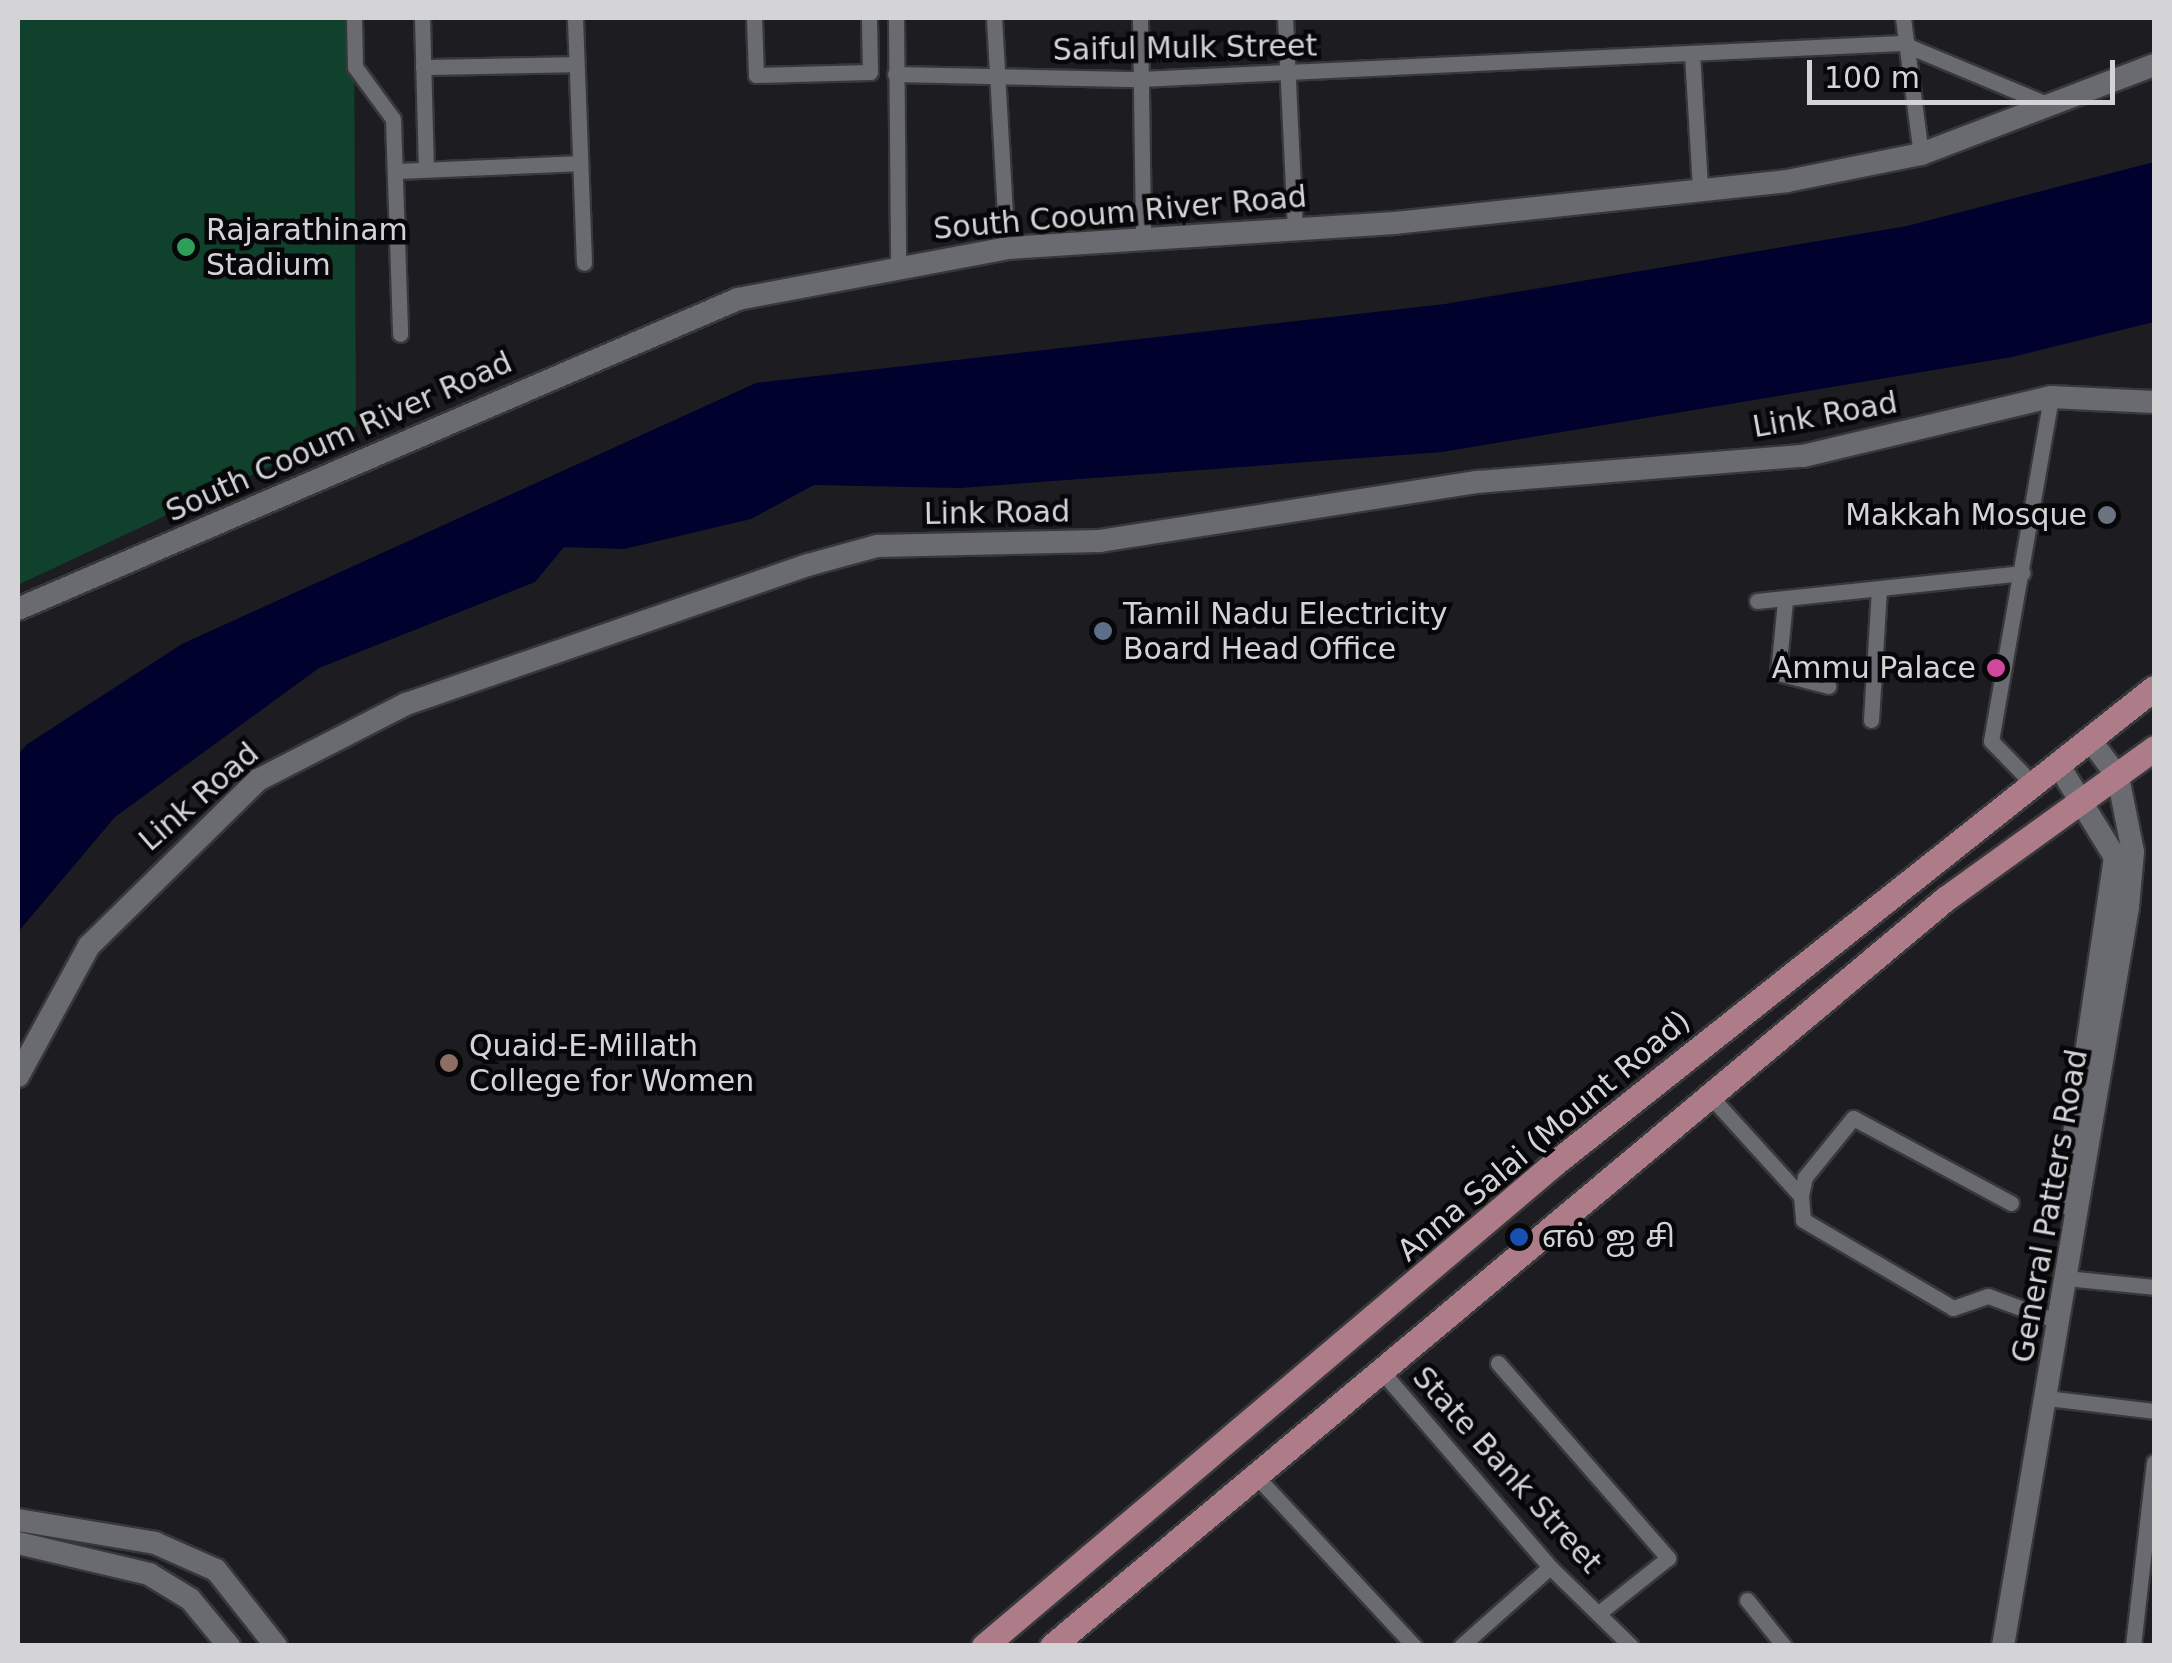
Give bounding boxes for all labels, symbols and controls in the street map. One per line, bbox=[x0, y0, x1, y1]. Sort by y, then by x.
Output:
street label: Saiful Mulk Street bbox=[1052, 28, 1318, 68]
scale bar bbox=[1812, 40, 2120, 102]
text: 100 m bbox=[1824, 60, 1920, 95]
street label: South Cooum River Road bbox=[932, 179, 1308, 247]
place label: Rajarathinam Stadium bbox=[206, 212, 408, 282]
marker: Rajarathinam Stadium bbox=[175, 236, 197, 258]
street label: South Cooum River Road bbox=[161, 344, 517, 530]
street label: Link Road bbox=[1750, 385, 1900, 445]
street label: Link Road bbox=[924, 494, 1070, 532]
place label: Makkah Mosque bbox=[1845, 497, 2087, 533]
marker: Makkah Mosque bbox=[2096, 504, 2118, 526]
place label: Tamil Nadu Electricity Board Head Office bbox=[1123, 596, 1448, 666]
marker: Tamil Nadu Electricity Board Head Office bbox=[1092, 620, 1114, 642]
place label: Ammu Palace bbox=[1772, 650, 1976, 686]
marker: Ammu Palace bbox=[1985, 657, 2007, 679]
street label: Link Road bbox=[132, 735, 266, 859]
street label: Anna Salai (Mount Road) bbox=[1390, 1003, 1698, 1269]
place label: Quaid-E-Millath College for Women bbox=[469, 1028, 754, 1098]
street label: General Patters Road bbox=[2005, 1046, 2095, 1366]
marker: Quaid-E-Millath College for Women bbox=[438, 1052, 460, 1074]
place label: எல் ஐ சி bbox=[1542, 1219, 1675, 1255]
marker: எல் ஐ சி bbox=[1506, 1224, 1532, 1250]
street label: State Bank Street bbox=[1405, 1359, 1609, 1581]

